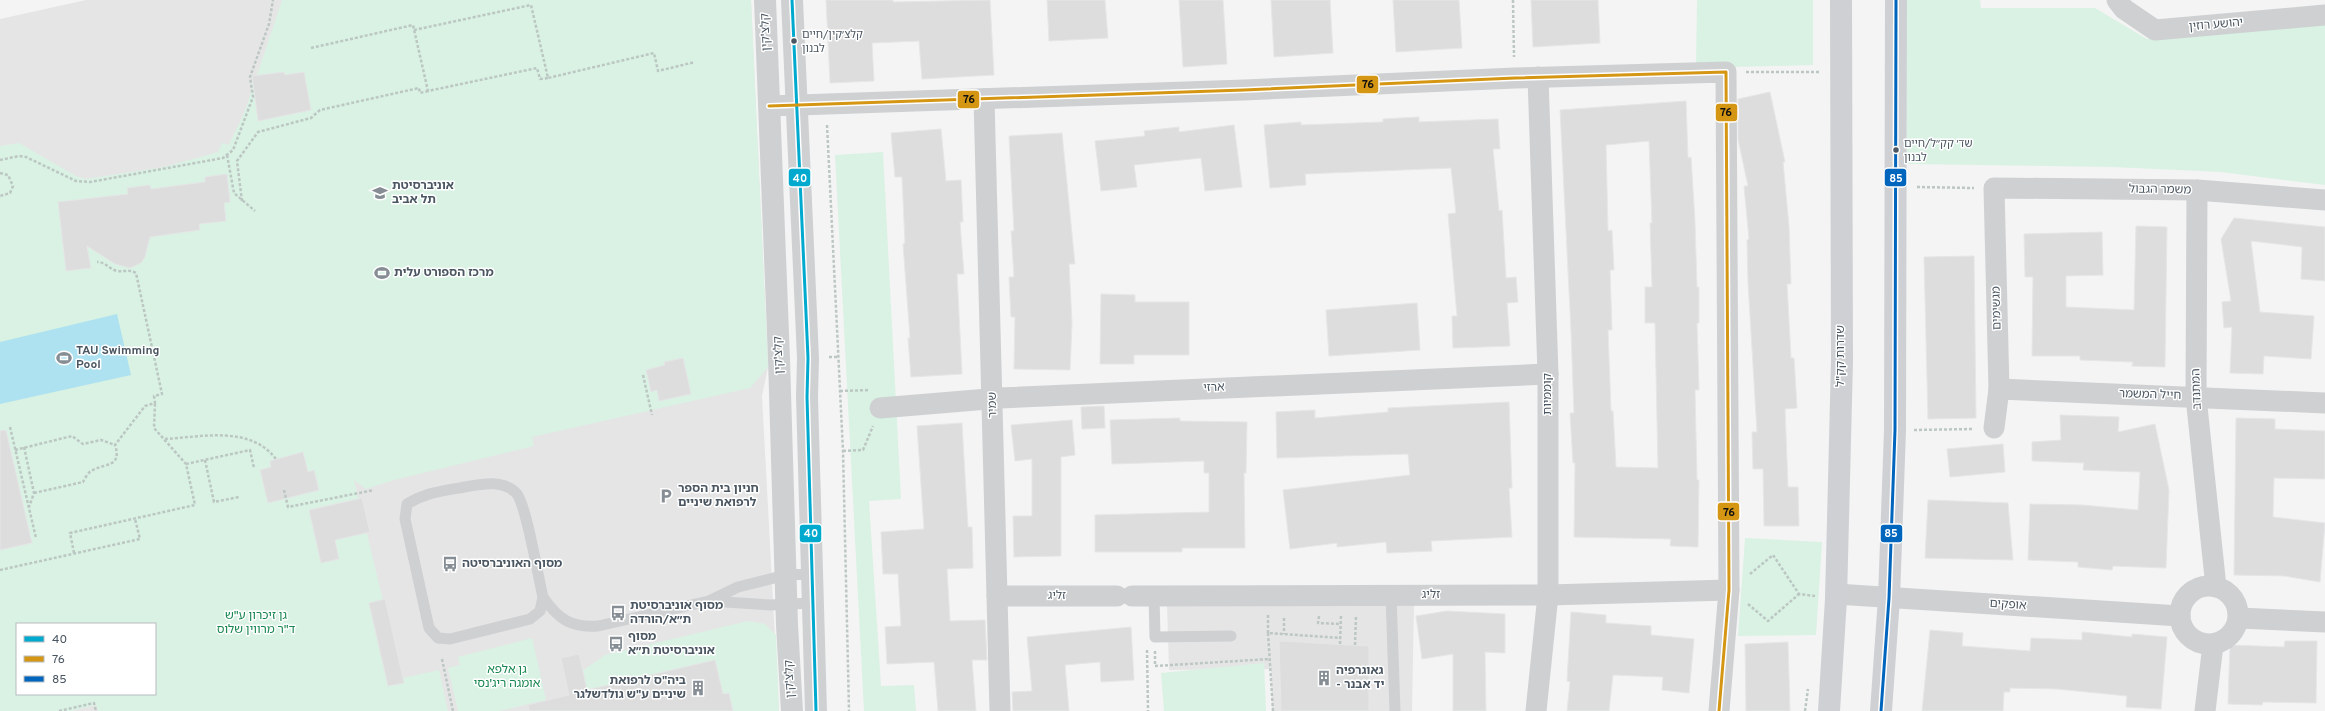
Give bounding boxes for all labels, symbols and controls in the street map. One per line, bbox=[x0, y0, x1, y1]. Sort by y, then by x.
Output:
street label: קלצ'קין bbox=[757, 12, 775, 51]
street label: יהושע רוזין bbox=[2188, 15, 2244, 35]
place label: קלצ׳קין/חיים לבנון bbox=[802, 28, 863, 56]
marker: קלצ׳קין/חיים לבנון bbox=[789, 36, 799, 46]
line badge: 76 bbox=[1356, 75, 1379, 94]
text: 76 bbox=[1362, 78, 1374, 92]
line badge: 76 bbox=[957, 90, 980, 109]
text: 76 bbox=[963, 93, 975, 107]
line badge: 76 bbox=[1715, 103, 1738, 122]
text: 76 bbox=[1720, 106, 1732, 120]
place label: שד׳ קק״ל/חיים לבנון bbox=[1904, 137, 1973, 165]
marker: שד׳ קק״ל/חיים לבנון bbox=[1891, 145, 1901, 155]
line badge: 40 bbox=[788, 168, 811, 187]
line badge: 85 bbox=[1884, 168, 1907, 187]
text: 40 bbox=[793, 172, 807, 186]
text: 85 bbox=[1889, 172, 1903, 186]
place label: אוניברסיטת תל אביב bbox=[392, 178, 454, 208]
street label: משמר הגבול bbox=[2129, 181, 2191, 199]
school or university icon: אוניברסיטת תל אביב bbox=[371, 184, 389, 202]
sports icon: מרכז הספורט עלית bbox=[373, 264, 391, 282]
place label: מרכז הספורט עלית bbox=[394, 265, 494, 281]
street label: מגשימים bbox=[1989, 286, 2005, 330]
street label: שדרות קק"ל bbox=[1833, 325, 1849, 387]
street label: קלצ'קין bbox=[770, 335, 788, 374]
place label: TAU Swimming Pool bbox=[76, 343, 160, 373]
sports icon: TAU Swimming Pool bbox=[55, 349, 73, 367]
street label: המתנדב bbox=[2188, 368, 2206, 410]
street label: קוממיות bbox=[1540, 372, 1556, 415]
street label: ארזי bbox=[1203, 379, 1225, 397]
street label: חייל המשמר bbox=[2118, 386, 2182, 404]
street label: שמיר bbox=[985, 392, 1001, 418]
place label: חניון בית הספר לרפואת שיניים bbox=[678, 481, 759, 511]
parking icon: חניון בית הספר לרפואת שיניים bbox=[657, 487, 675, 505]
line badge: 76 bbox=[1717, 502, 1740, 521]
text: 76 bbox=[1723, 506, 1735, 520]
line badge: 40 bbox=[799, 524, 822, 543]
line badge: 85 bbox=[1880, 524, 1903, 543]
text: 40 bbox=[804, 527, 818, 541]
text: 85 bbox=[1884, 527, 1898, 541]
bus stop icon: מסוף האוניברסיטה bbox=[441, 555, 459, 573]
place label: מסוף האוניברסיטה bbox=[462, 556, 563, 572]
street label: זליג bbox=[1422, 587, 1440, 603]
street label: זליג bbox=[1048, 588, 1066, 604]
street label: אופקים bbox=[1989, 596, 2027, 614]
place label: מסוף אוניברסיטת ת״א/הורדה bbox=[630, 598, 724, 628]
bus stop icon: מסוף אוניברסיטת ת״א/הורדה bbox=[609, 604, 627, 622]
park label: גן זיכרון ע"ש ד"ר מרווין שלוס bbox=[217, 608, 296, 638]
legend bbox=[16, 623, 156, 695]
place label: מסוף אוניברסיטת ת״א bbox=[628, 629, 715, 659]
text: 40 bbox=[52, 632, 67, 648]
bus stop icon: מסוף אוניברסיטת ת״א bbox=[607, 635, 625, 653]
text: 76 bbox=[52, 652, 65, 668]
street label: קלצ'קין bbox=[781, 659, 799, 698]
park label: גן אלפא אומגה ריג'נסי bbox=[474, 662, 541, 692]
place label: גאוגרפיה - יד אבנר bbox=[1336, 663, 1384, 693]
building icon: גאוגרפיה - יד אבנר bbox=[1315, 669, 1333, 687]
text: 85 bbox=[52, 672, 67, 688]
place label: ביה"ס לרפואת שיניים ע"ש גולדשלגר bbox=[574, 673, 686, 703]
building icon: ביה"ס לרפואת שיניים ע"ש גולדשלגר bbox=[689, 679, 707, 697]

